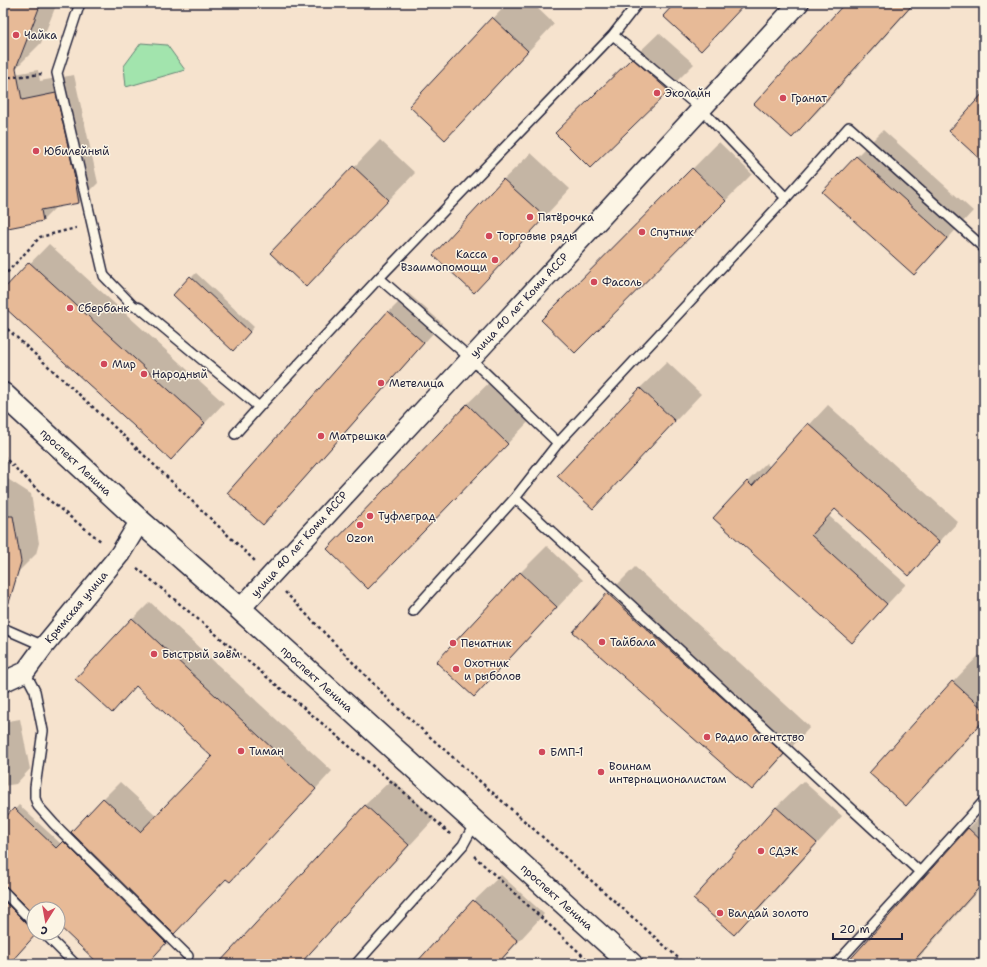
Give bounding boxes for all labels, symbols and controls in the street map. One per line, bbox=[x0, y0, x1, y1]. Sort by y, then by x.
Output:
place label: Чайка bbox=[24, 28, 57, 43]
marker: Чайка bbox=[11, 30, 21, 40]
place label: Эколайн bbox=[665, 86, 711, 101]
marker: Эколайн bbox=[652, 88, 662, 98]
place label: Гранат bbox=[791, 91, 827, 106]
marker: Гранат bbox=[778, 93, 788, 103]
place label: Юбилейный bbox=[44, 144, 109, 159]
marker: Юбилейный bbox=[31, 146, 41, 156]
place label: Пятёрочка bbox=[538, 210, 594, 225]
marker: Пятёрочка bbox=[525, 212, 535, 222]
place label: Спутник bbox=[650, 225, 694, 240]
marker: Спутник bbox=[637, 227, 647, 237]
place label: Торговые ряды bbox=[497, 229, 577, 244]
marker: Торговые ряды bbox=[484, 231, 494, 241]
place label: Касса Взаимопомощи bbox=[401, 247, 487, 275]
street label: улица 40 лет Коми АССР bbox=[467, 250, 572, 361]
marker: Касса Взаимопомощи bbox=[490, 255, 500, 265]
place label: Фасоль bbox=[602, 275, 642, 290]
marker: Фасоль bbox=[589, 277, 599, 287]
place label: Сбербанк bbox=[78, 301, 129, 316]
marker: Сбербанк bbox=[65, 303, 75, 313]
place label: Мир bbox=[112, 357, 136, 372]
marker: Мир bbox=[99, 359, 109, 369]
place label: Народный bbox=[152, 367, 208, 382]
marker: Народный bbox=[139, 369, 149, 379]
place label: Метелица bbox=[389, 376, 444, 391]
marker: Метелица bbox=[376, 378, 386, 388]
street label: проспект Ленина bbox=[37, 425, 115, 499]
place label: Матрешка bbox=[329, 429, 386, 444]
marker: Матрешка bbox=[316, 431, 326, 441]
street label: улица 40 лет Коми АССР bbox=[248, 488, 351, 600]
place label: Туфлеград bbox=[378, 509, 436, 524]
marker: Туфлеград bbox=[365, 511, 375, 521]
marker: Ozon bbox=[355, 520, 365, 530]
place label: Ozon bbox=[346, 531, 374, 546]
street label: Крымская улица bbox=[42, 568, 111, 647]
place label: Тайбала bbox=[610, 635, 656, 650]
place label: Печатник bbox=[461, 636, 512, 651]
marker: Тайбала bbox=[597, 637, 607, 647]
marker: Печатник bbox=[448, 638, 458, 648]
street label: проспект Ленина bbox=[277, 643, 356, 716]
place label: Быстрый заём bbox=[162, 647, 241, 662]
marker: Быстрый заём bbox=[149, 649, 159, 659]
place label: Охотник и рыболов bbox=[464, 656, 521, 684]
marker: Охотник и рыболов bbox=[451, 664, 461, 674]
place label: Радио агентство bbox=[715, 730, 805, 745]
marker: Радио агентство bbox=[702, 732, 712, 742]
place label: Тиман bbox=[249, 744, 284, 759]
place label: БМП-1 bbox=[550, 745, 583, 760]
marker: Тиман bbox=[236, 746, 246, 756]
marker: БМП-1 bbox=[537, 747, 547, 757]
place label: Воинам интернационалистам bbox=[609, 759, 727, 787]
marker: Воинам интернационалистам bbox=[596, 767, 606, 777]
place label: СДЭК bbox=[769, 844, 798, 859]
marker: СДЭК bbox=[756, 846, 766, 856]
street label: проспект Ленина bbox=[517, 861, 596, 934]
north arrow bbox=[26, 901, 66, 941]
place label: Валдай золото bbox=[728, 906, 809, 921]
marker: Валдай золото bbox=[715, 908, 725, 918]
scale bar bbox=[833, 915, 902, 941]
text: 20 m bbox=[839, 921, 870, 937]
text: С bbox=[39, 922, 49, 938]

